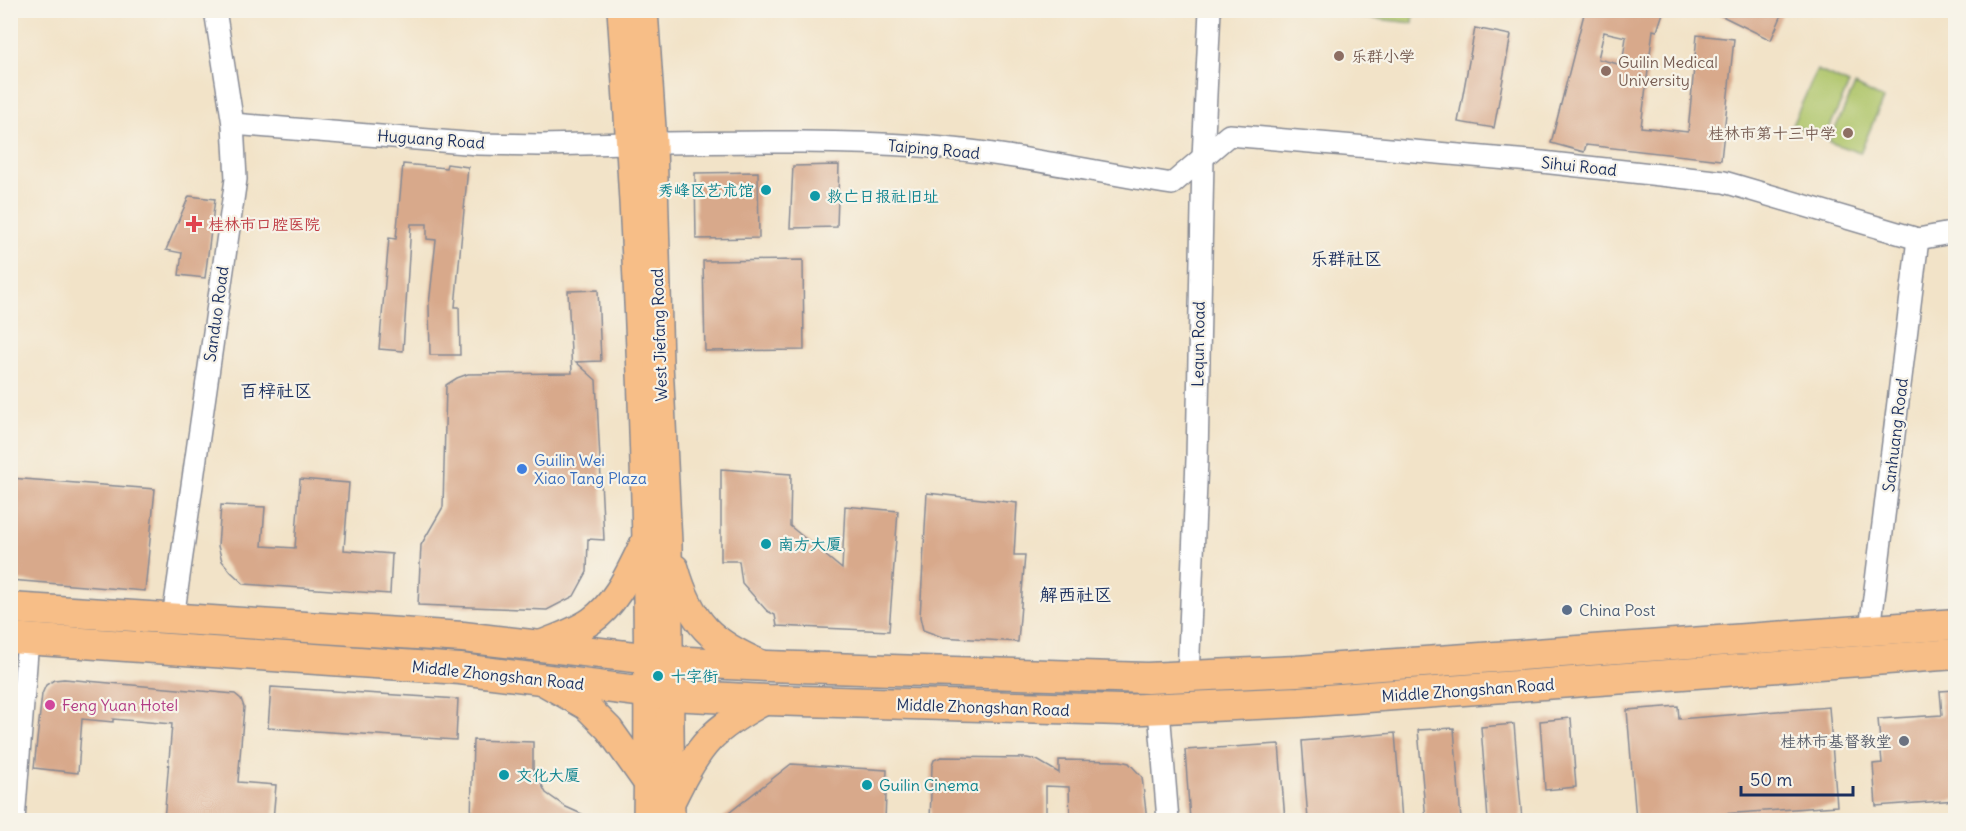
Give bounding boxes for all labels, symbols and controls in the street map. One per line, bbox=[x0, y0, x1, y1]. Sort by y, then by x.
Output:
place label: 乐群小学 bbox=[1351, 46, 1415, 66]
marker: 乐群小学 bbox=[1332, 49, 1346, 63]
place label: Guilin Medical University bbox=[1618, 52, 1718, 90]
marker: Guilin Medical University bbox=[1599, 64, 1613, 78]
place label: 桂林市第十三中学 bbox=[1708, 123, 1836, 143]
street label: Huguang Road bbox=[377, 125, 485, 153]
marker: 桂林市第十三中学 bbox=[1841, 126, 1855, 140]
street label: Taiping Road bbox=[887, 135, 981, 163]
street label: Sihui Road bbox=[1540, 152, 1618, 180]
place label: 秀峰区艺术馆 bbox=[658, 180, 754, 200]
marker: 秀峰区艺术馆 bbox=[759, 183, 773, 197]
place label: 救亡日报社旧址 bbox=[827, 186, 939, 206]
marker: 救亡日报社旧址 bbox=[808, 189, 822, 203]
place label: 桂林市口腔医院 bbox=[208, 214, 320, 234]
marker: 桂林市口腔医院 bbox=[185, 215, 203, 233]
district label: 乐群社区 bbox=[1310, 247, 1382, 270]
street label: Sanduo Road bbox=[199, 265, 233, 363]
street label: West Jiefang Road bbox=[647, 268, 671, 402]
street label: Lequn Road bbox=[1187, 301, 1209, 387]
street label: Sanhuang Road bbox=[1878, 377, 1912, 493]
district label: 百梓社区 bbox=[240, 379, 312, 402]
place label: Guilin Wei Xiao Tang Plaza bbox=[534, 450, 647, 488]
marker: Guilin Wei Xiao Tang Plaza bbox=[515, 462, 529, 476]
place label: 南方大厦 bbox=[778, 534, 842, 554]
marker: 南方大厦 bbox=[759, 537, 773, 551]
district label: 解西社区 bbox=[1040, 583, 1112, 606]
place label: China Post bbox=[1579, 600, 1656, 620]
marker: China Post bbox=[1560, 603, 1574, 617]
street label: Middle Zhongshan Road bbox=[411, 656, 585, 694]
place label: 十字街 bbox=[670, 666, 718, 686]
marker: 十字街 bbox=[651, 669, 665, 683]
street label: Middle Zhongshan Road bbox=[1381, 674, 1555, 706]
street label: Middle Zhongshan Road bbox=[896, 694, 1070, 720]
place label: Feng Yuan Hotel bbox=[62, 695, 178, 715]
marker: Feng Yuan Hotel bbox=[43, 698, 57, 712]
place label: 桂林市基督教堂 bbox=[1780, 731, 1892, 751]
marker: 桂林市基督教堂 bbox=[1897, 734, 1911, 748]
scale bar bbox=[1741, 759, 1854, 797]
place label: 文化大厦 bbox=[516, 765, 580, 785]
marker: 文化大厦 bbox=[497, 768, 511, 782]
text: 50 m bbox=[1750, 768, 1792, 791]
place label: Guilin Cinema bbox=[879, 775, 979, 795]
marker: Guilin Cinema bbox=[860, 778, 874, 792]

